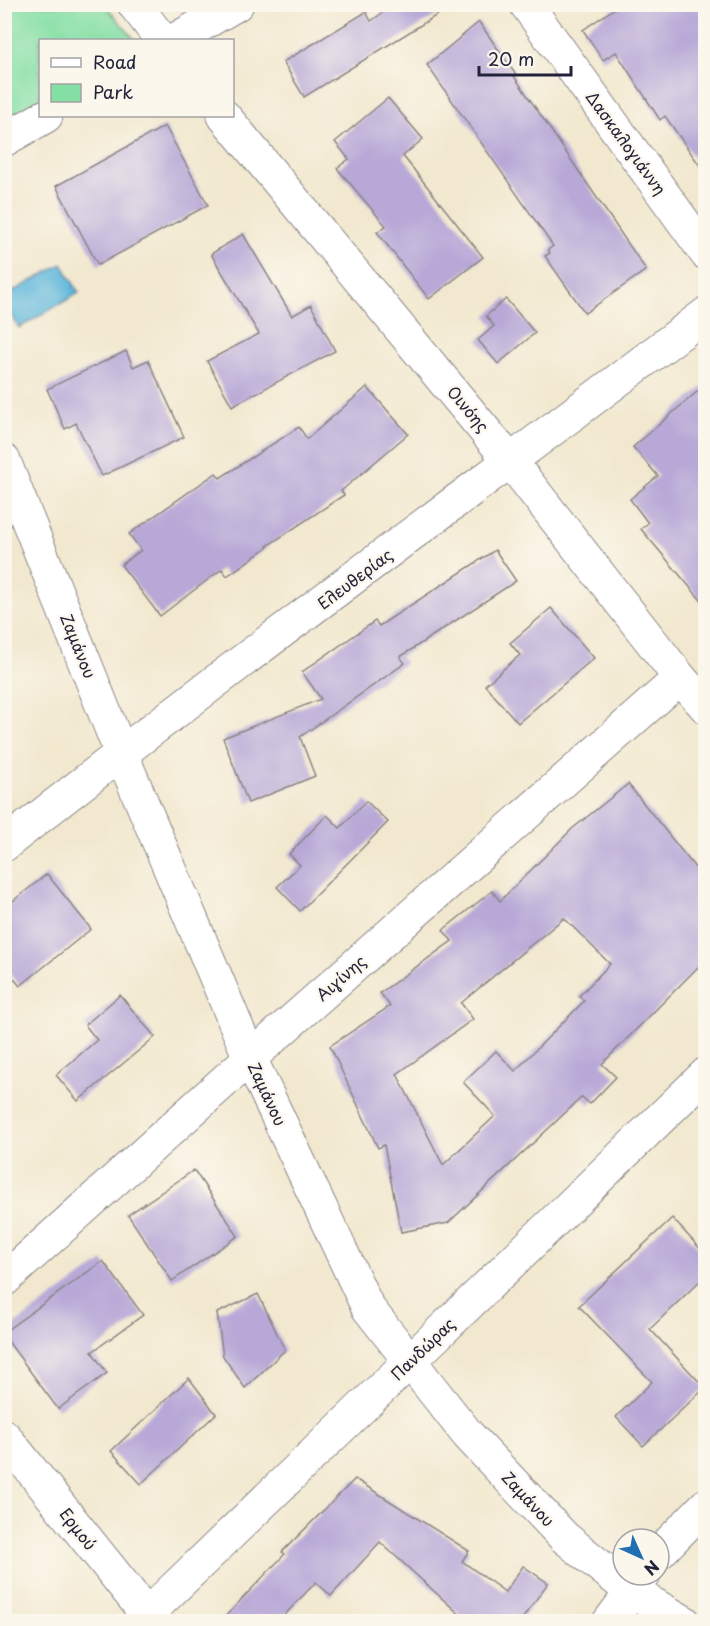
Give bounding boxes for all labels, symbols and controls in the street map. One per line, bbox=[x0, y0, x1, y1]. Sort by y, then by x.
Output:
legend bbox=[39, 39, 234, 117]
scale bar bbox=[479, 39, 570, 77]
text: 20 m bbox=[488, 45, 534, 72]
text: Road bbox=[93, 48, 137, 75]
text: Park bbox=[93, 78, 133, 105]
street label: Δασκαλογιάννη bbox=[581, 85, 673, 199]
street label: Οινόης bbox=[442, 380, 495, 437]
street label: Ελευθερίας bbox=[312, 542, 397, 614]
street label: Ζαμάνου bbox=[55, 610, 103, 682]
street label: Αιγίνης bbox=[310, 949, 371, 1006]
street label: Ζαμάνου bbox=[243, 1058, 293, 1129]
street label: Πανδώρας bbox=[385, 1311, 460, 1385]
street label: Ζαμάνου bbox=[497, 1465, 561, 1531]
street label: Ερμού bbox=[55, 1502, 103, 1554]
north arrow bbox=[611, 1527, 671, 1587]
text: N bbox=[639, 1555, 665, 1581]

